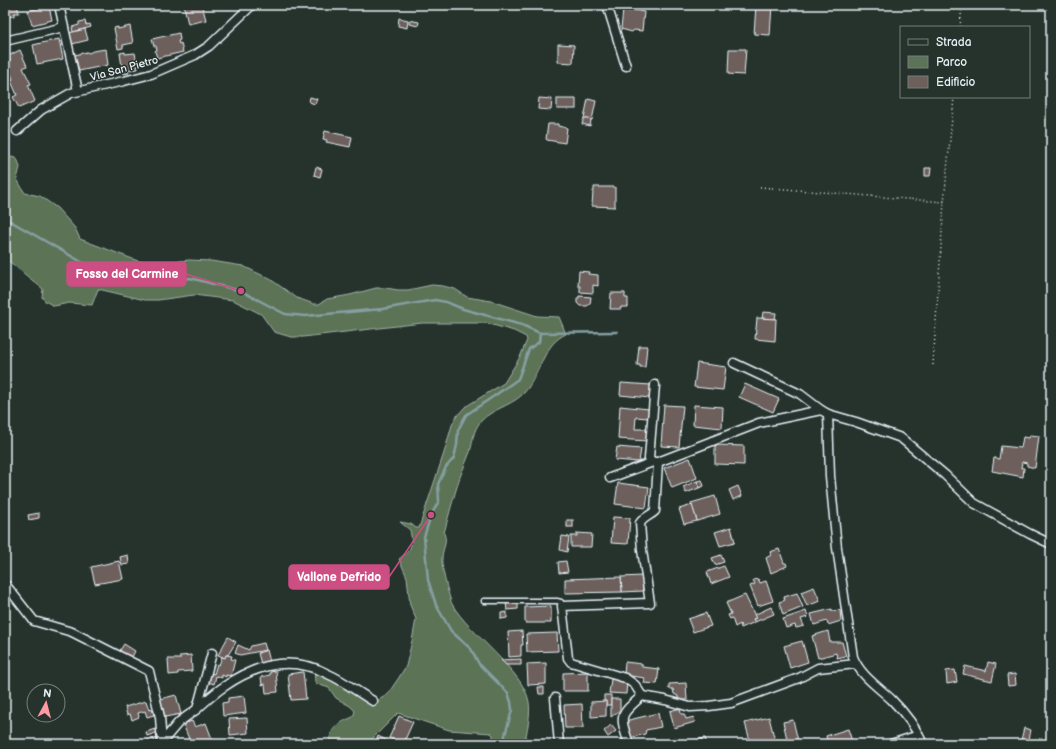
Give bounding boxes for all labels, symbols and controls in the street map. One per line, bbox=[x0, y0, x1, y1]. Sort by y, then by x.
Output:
legend bbox=[900, 26, 1030, 98]
text: Strada bbox=[936, 35, 972, 50]
street label: Via San Pietro bbox=[89, 53, 160, 84]
text: Parco bbox=[936, 55, 967, 70]
text: Edificio bbox=[936, 75, 976, 90]
callout: Fosso del Carmine bbox=[67, 262, 186, 286]
text: Fosso del Carmine bbox=[76, 267, 178, 282]
callout: Vallone Defrido bbox=[289, 565, 389, 589]
text: Vallone Defrido bbox=[297, 570, 381, 585]
north arrow bbox=[26, 683, 66, 723]
text: N bbox=[42, 687, 52, 701]

